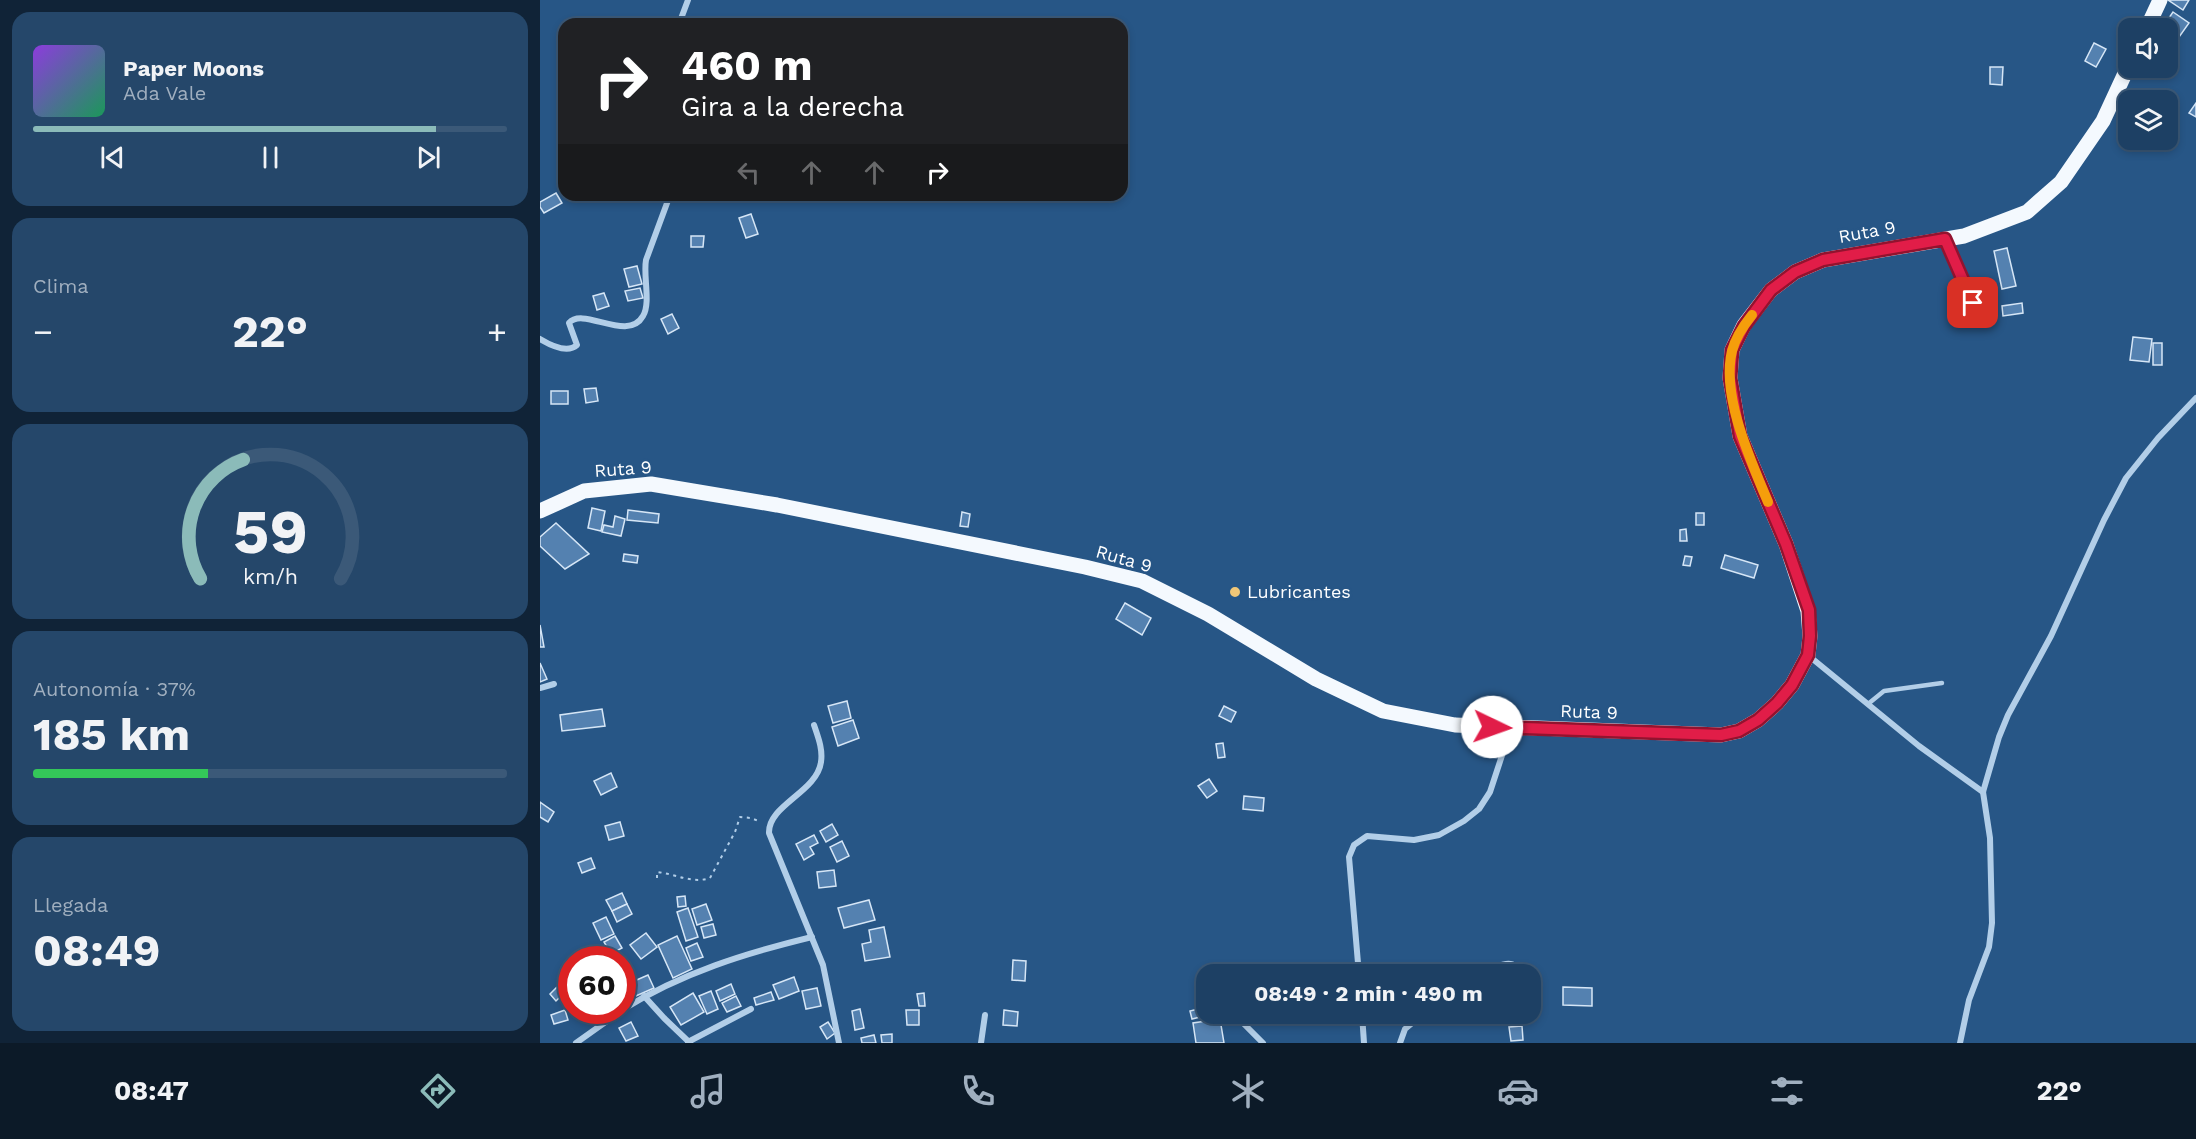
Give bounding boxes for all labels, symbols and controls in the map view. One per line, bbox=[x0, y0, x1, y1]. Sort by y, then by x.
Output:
map controls bbox=[2118, 18, 2178, 150]
button: sound bbox=[2118, 18, 2178, 78]
text: 460 m bbox=[681, 41, 813, 90]
icon: right bbox=[582, 42, 660, 120]
text: Paper Moons bbox=[123, 56, 264, 81]
text: Ada Vale bbox=[123, 81, 206, 105]
button: layers bbox=[2118, 90, 2178, 150]
text: Gira a la derecha bbox=[681, 91, 904, 123]
icon: previous bbox=[96, 141, 129, 174]
icon: pause bbox=[254, 141, 287, 174]
icon: next bbox=[412, 141, 445, 174]
icon: left bbox=[732, 156, 765, 189]
icon: ahead bbox=[795, 156, 828, 189]
icon: ahead bbox=[858, 156, 891, 189]
icon: right bbox=[921, 156, 954, 189]
street label: Ruta 9 bbox=[1837, 216, 1897, 247]
text: Clima bbox=[33, 274, 89, 298]
pin bbox=[1947, 277, 1998, 328]
icon: arrive bbox=[1956, 286, 1989, 319]
text: 22° bbox=[232, 305, 308, 358]
text: − bbox=[33, 312, 53, 351]
text: + bbox=[487, 312, 507, 351]
street label: Ruta 9 bbox=[594, 456, 652, 481]
text: 59 bbox=[233, 495, 307, 568]
street label: Ruta 9 bbox=[1094, 541, 1155, 577]
text: km/h bbox=[242, 564, 298, 589]
place label: Lubricantes bbox=[1247, 581, 1351, 602]
marker: Lubricantes bbox=[1228, 585, 1242, 599]
text: Autonomía · 37% bbox=[33, 677, 196, 701]
position arrow bbox=[1460, 695, 1524, 759]
street label: Ruta 9 bbox=[1560, 700, 1618, 723]
text: 185 km bbox=[33, 708, 190, 761]
text: Llegada bbox=[33, 893, 108, 917]
text: 08:49 bbox=[33, 924, 161, 977]
speed limit sign: 60 bbox=[558, 946, 636, 1024]
text: 08:49 · 2 min · 490 m bbox=[1254, 981, 1483, 1006]
icon: directions bbox=[417, 1070, 459, 1112]
icon: music bbox=[687, 1070, 729, 1112]
icon: phone bbox=[957, 1070, 999, 1112]
icon: climate bbox=[1227, 1070, 1269, 1112]
icon: car bbox=[1497, 1070, 1539, 1112]
icon: filters bbox=[1766, 1070, 1808, 1112]
text: 08:47 bbox=[114, 1075, 189, 1107]
text: 22° bbox=[2036, 1075, 2082, 1107]

